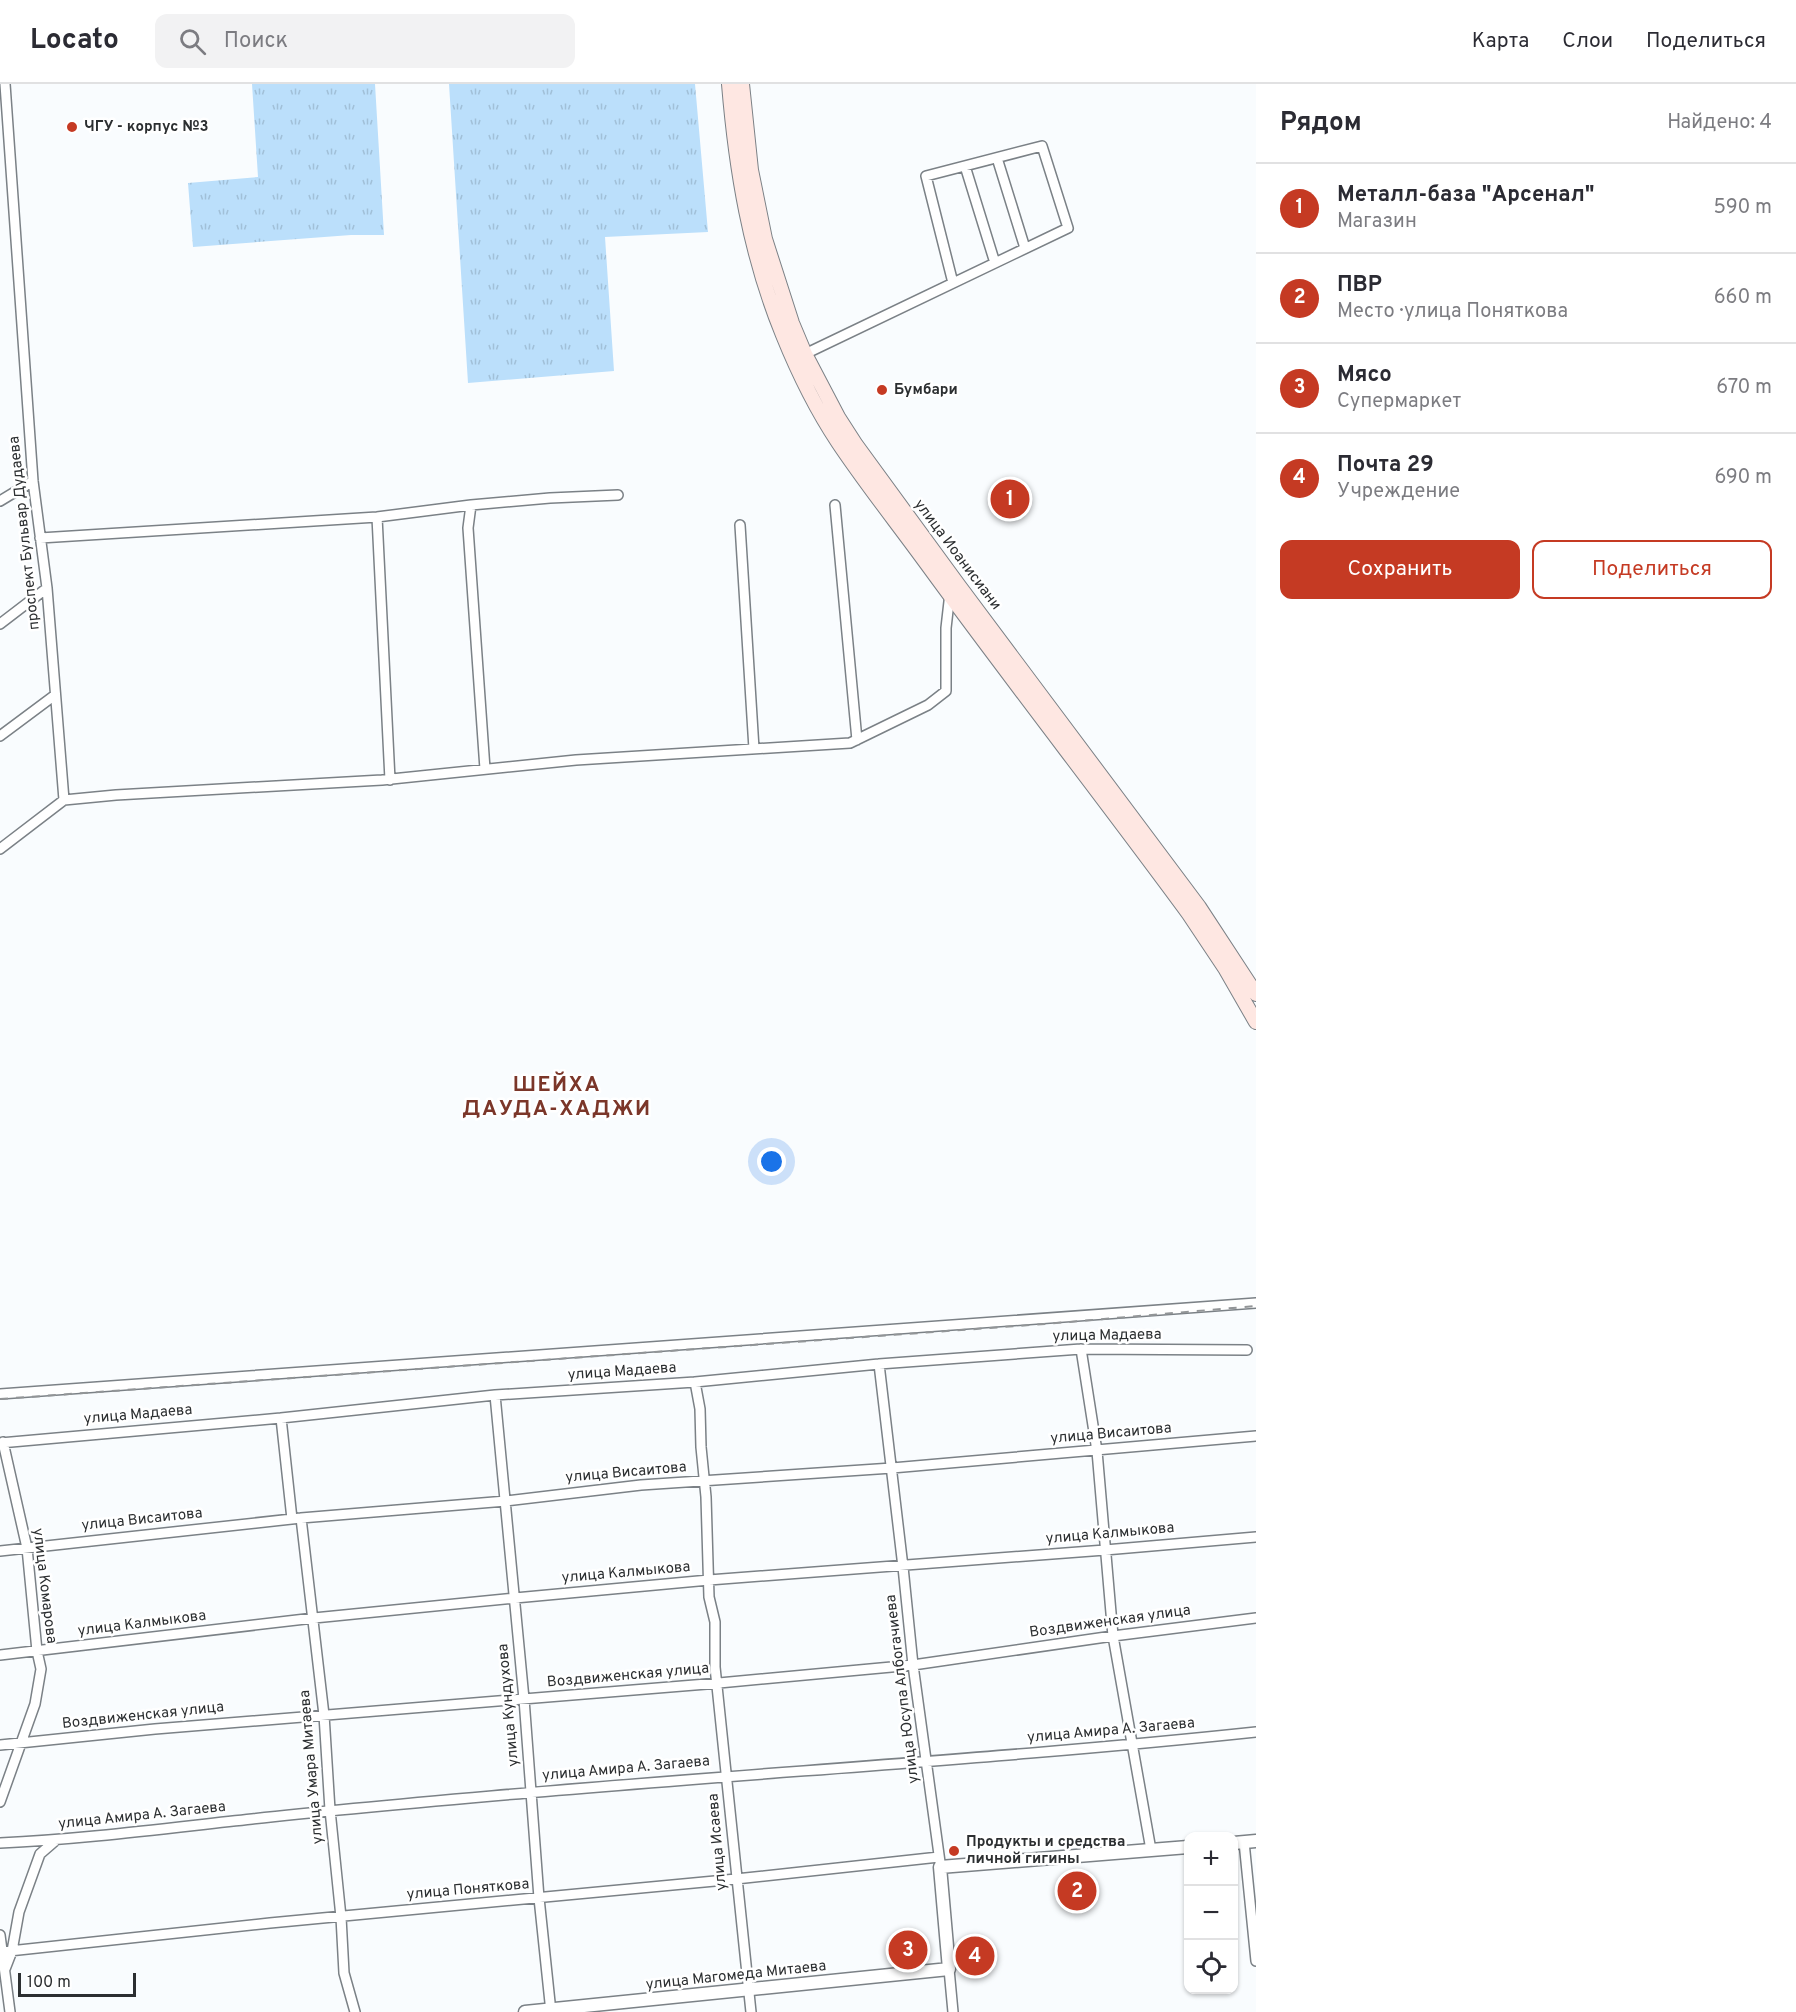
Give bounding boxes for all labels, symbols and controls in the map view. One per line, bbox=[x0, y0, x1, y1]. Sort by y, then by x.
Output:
search box bbox=[155, 14, 575, 68]
text: Locato bbox=[30, 23, 119, 59]
icon: search bbox=[176, 25, 209, 58]
text: Поиск bbox=[224, 28, 288, 55]
text: Карта bbox=[1472, 28, 1529, 55]
text: Слои bbox=[1562, 28, 1613, 55]
text: Поделиться bbox=[1646, 28, 1766, 55]
text: Рядом bbox=[1280, 107, 1362, 140]
text: Найдено: 4 bbox=[1667, 110, 1772, 136]
place label: ЧГУ - корпус №3 bbox=[84, 118, 208, 137]
marker: ЧГУ - корпус №3 bbox=[65, 120, 79, 134]
text: Металл-база "Арсенал" bbox=[1337, 182, 1595, 209]
text: 1 bbox=[1296, 195, 1304, 221]
text: 590 m bbox=[1714, 195, 1772, 221]
text: Магазин bbox=[1337, 209, 1417, 235]
text: ПВР bbox=[1337, 272, 1382, 299]
text: 2 bbox=[1293, 285, 1306, 311]
text: 660 m bbox=[1714, 285, 1772, 311]
text: Место · улица Поняткова bbox=[1337, 299, 1568, 325]
text: Мясо bbox=[1337, 362, 1392, 389]
text: 3 bbox=[1294, 375, 1306, 401]
text: 670 m bbox=[1716, 375, 1772, 401]
place label: Бумбари bbox=[894, 381, 958, 400]
marker: Бумбари bbox=[875, 383, 889, 397]
text: Супермаркет bbox=[1337, 389, 1461, 415]
street label: проспект Бульвар Дудаева bbox=[5, 435, 45, 631]
text: Почта 29 bbox=[1337, 452, 1434, 479]
text: 4 bbox=[1293, 465, 1306, 491]
text: 690 m bbox=[1715, 465, 1772, 491]
pin: 1 bbox=[990, 476, 1030, 522]
text: Учреждение bbox=[1337, 479, 1460, 505]
street label: улица Иоанисиани bbox=[909, 496, 1005, 614]
button: Сохранить bbox=[1280, 540, 1520, 599]
button: Поделиться bbox=[1532, 540, 1772, 599]
district label: ШЕЙХА ДАУДА-ХАДЖИ bbox=[462, 1071, 652, 1123]
your location bbox=[757, 1147, 786, 1176]
street label: улица Мадаева bbox=[1052, 1326, 1162, 1346]
street label: улица Мадаева bbox=[567, 1359, 677, 1385]
street label: улица Мадаева bbox=[83, 1401, 193, 1429]
street label: улица Висаитова bbox=[1050, 1419, 1172, 1449]
street label: улица Висаитова bbox=[565, 1458, 687, 1488]
street label: улица Висаитова bbox=[81, 1504, 203, 1536]
street label: улица Калмыкова bbox=[1045, 1519, 1175, 1549]
street label: улица Комарова bbox=[27, 1527, 61, 1645]
street label: улица Калмыкова bbox=[561, 1558, 691, 1588]
street label: улица Юсупа Албогачиева bbox=[882, 1593, 924, 1785]
street label: Воздвиженская улица bbox=[1028, 1601, 1192, 1643]
street label: улица Калмыкова bbox=[77, 1607, 207, 1641]
street label: улица Кундухова bbox=[494, 1643, 524, 1767]
street label: Воздвиженская улица bbox=[546, 1659, 710, 1693]
street label: улица Умара Митаева bbox=[296, 1689, 328, 1845]
street label: Воздвиженская улица bbox=[61, 1698, 225, 1734]
street label: улица Амира А. Загаева bbox=[1026, 1714, 1196, 1748]
street label: улица Амира А. Загаева bbox=[541, 1752, 711, 1786]
street label: улица Исаева bbox=[704, 1793, 732, 1891]
street label: улица Амира А. Загаева bbox=[57, 1798, 227, 1834]
map controls bbox=[1184, 1832, 1238, 1994]
button: + bbox=[1184, 1832, 1238, 1886]
place label: Продукты и средства личной гигины bbox=[966, 1833, 1125, 1869]
marker: Продукты и средства личной гигины bbox=[947, 1844, 961, 1858]
pin: 2 bbox=[1058, 1868, 1096, 1914]
street label: улица Поняткова bbox=[406, 1875, 530, 1905]
button: − bbox=[1184, 1886, 1238, 1940]
pin: 3 bbox=[888, 1928, 928, 1972]
pin: 4 bbox=[956, 1934, 994, 1978]
button: locate bbox=[1184, 1940, 1238, 1994]
street label: улица Магомеда Митаева bbox=[645, 1957, 827, 1995]
scale bar bbox=[18, 1970, 136, 1998]
text: 100 m bbox=[27, 1973, 71, 1993]

